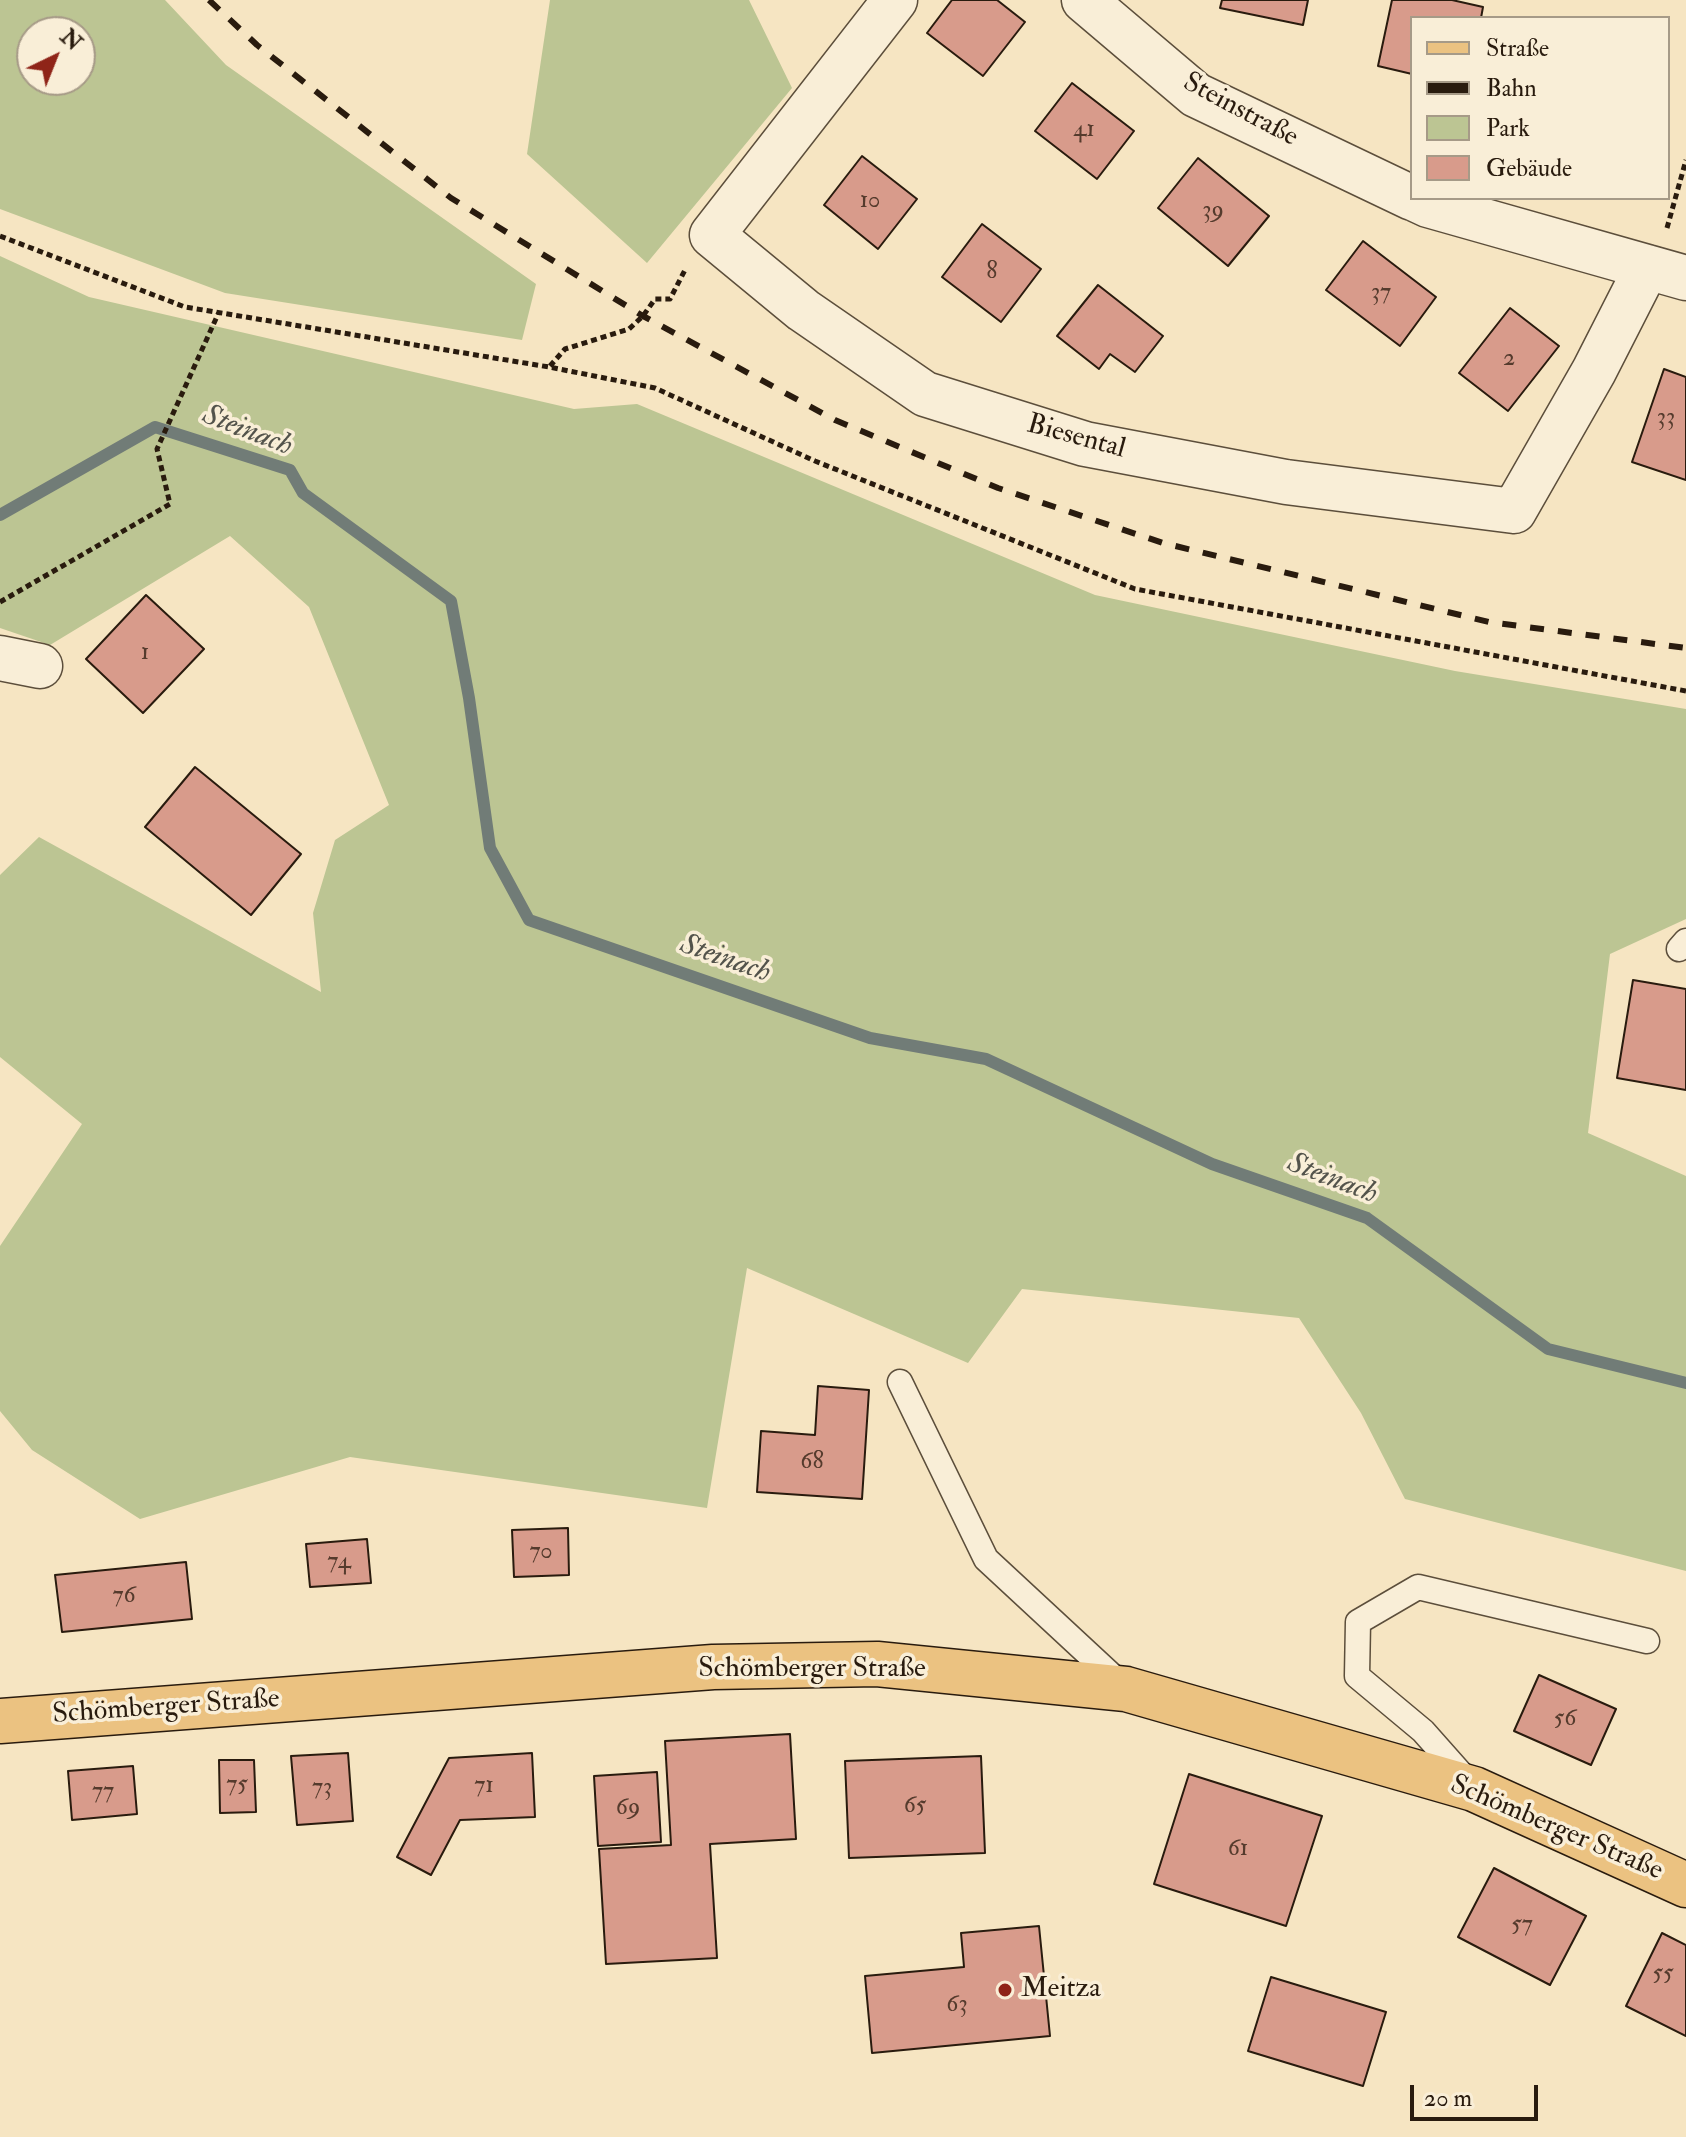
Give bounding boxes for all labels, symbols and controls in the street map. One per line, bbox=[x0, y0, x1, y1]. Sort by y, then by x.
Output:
north arrow bbox=[16, 16, 96, 96]
legend bbox=[1410, 16, 1670, 200]
text: N bbox=[54, 23, 88, 57]
text: Straße bbox=[1486, 33, 1549, 64]
street label: Steinstraße bbox=[1177, 67, 1303, 155]
text: Bahn bbox=[1486, 73, 1537, 104]
text: Park bbox=[1486, 113, 1530, 144]
house number: 41 bbox=[1073, 117, 1095, 145]
text: Gebäude bbox=[1486, 153, 1572, 184]
house number: 10 bbox=[860, 188, 880, 216]
house number: 39 bbox=[1202, 198, 1224, 226]
house number: 8 bbox=[986, 259, 998, 287]
house number: 37 bbox=[1371, 280, 1391, 308]
house number: 2 bbox=[1503, 346, 1515, 374]
water label: Steinach bbox=[197, 398, 297, 466]
house number: 33 bbox=[1657, 405, 1675, 433]
street label: Biesental bbox=[1023, 409, 1129, 467]
house number: 1 bbox=[141, 640, 149, 668]
water label: Steinach bbox=[675, 928, 775, 992]
water label: Steinach bbox=[1282, 1146, 1382, 1214]
house number: 68 bbox=[800, 1449, 824, 1477]
house number: 70 bbox=[529, 1539, 553, 1567]
house number: 74 bbox=[327, 1549, 351, 1577]
house number: 76 bbox=[112, 1583, 136, 1611]
street label: Schömberger Straße bbox=[698, 1653, 926, 1687]
street label: Schömberger Straße bbox=[51, 1683, 281, 1733]
house number: 56 bbox=[1554, 1706, 1576, 1734]
street label: Schömberger Straße bbox=[1445, 1769, 1667, 1889]
house number: 75 bbox=[226, 1772, 248, 1800]
house number: 71 bbox=[474, 1773, 494, 1801]
house number: 73 bbox=[312, 1775, 332, 1803]
house number: 77 bbox=[92, 1779, 114, 1807]
house number: 65 bbox=[904, 1793, 926, 1821]
house number: 69 bbox=[616, 1795, 640, 1823]
house number: 61 bbox=[1228, 1836, 1248, 1864]
house number: 57 bbox=[1511, 1912, 1533, 1940]
house number: 55 bbox=[1652, 1961, 1674, 1989]
place label: Meitza bbox=[1021, 1973, 1101, 2007]
marker: Meitza bbox=[996, 1981, 1014, 1999]
house number: 63 bbox=[946, 1992, 968, 2020]
scale bar bbox=[1414, 2069, 1542, 2119]
text: 20 m bbox=[1424, 2083, 1472, 2114]

